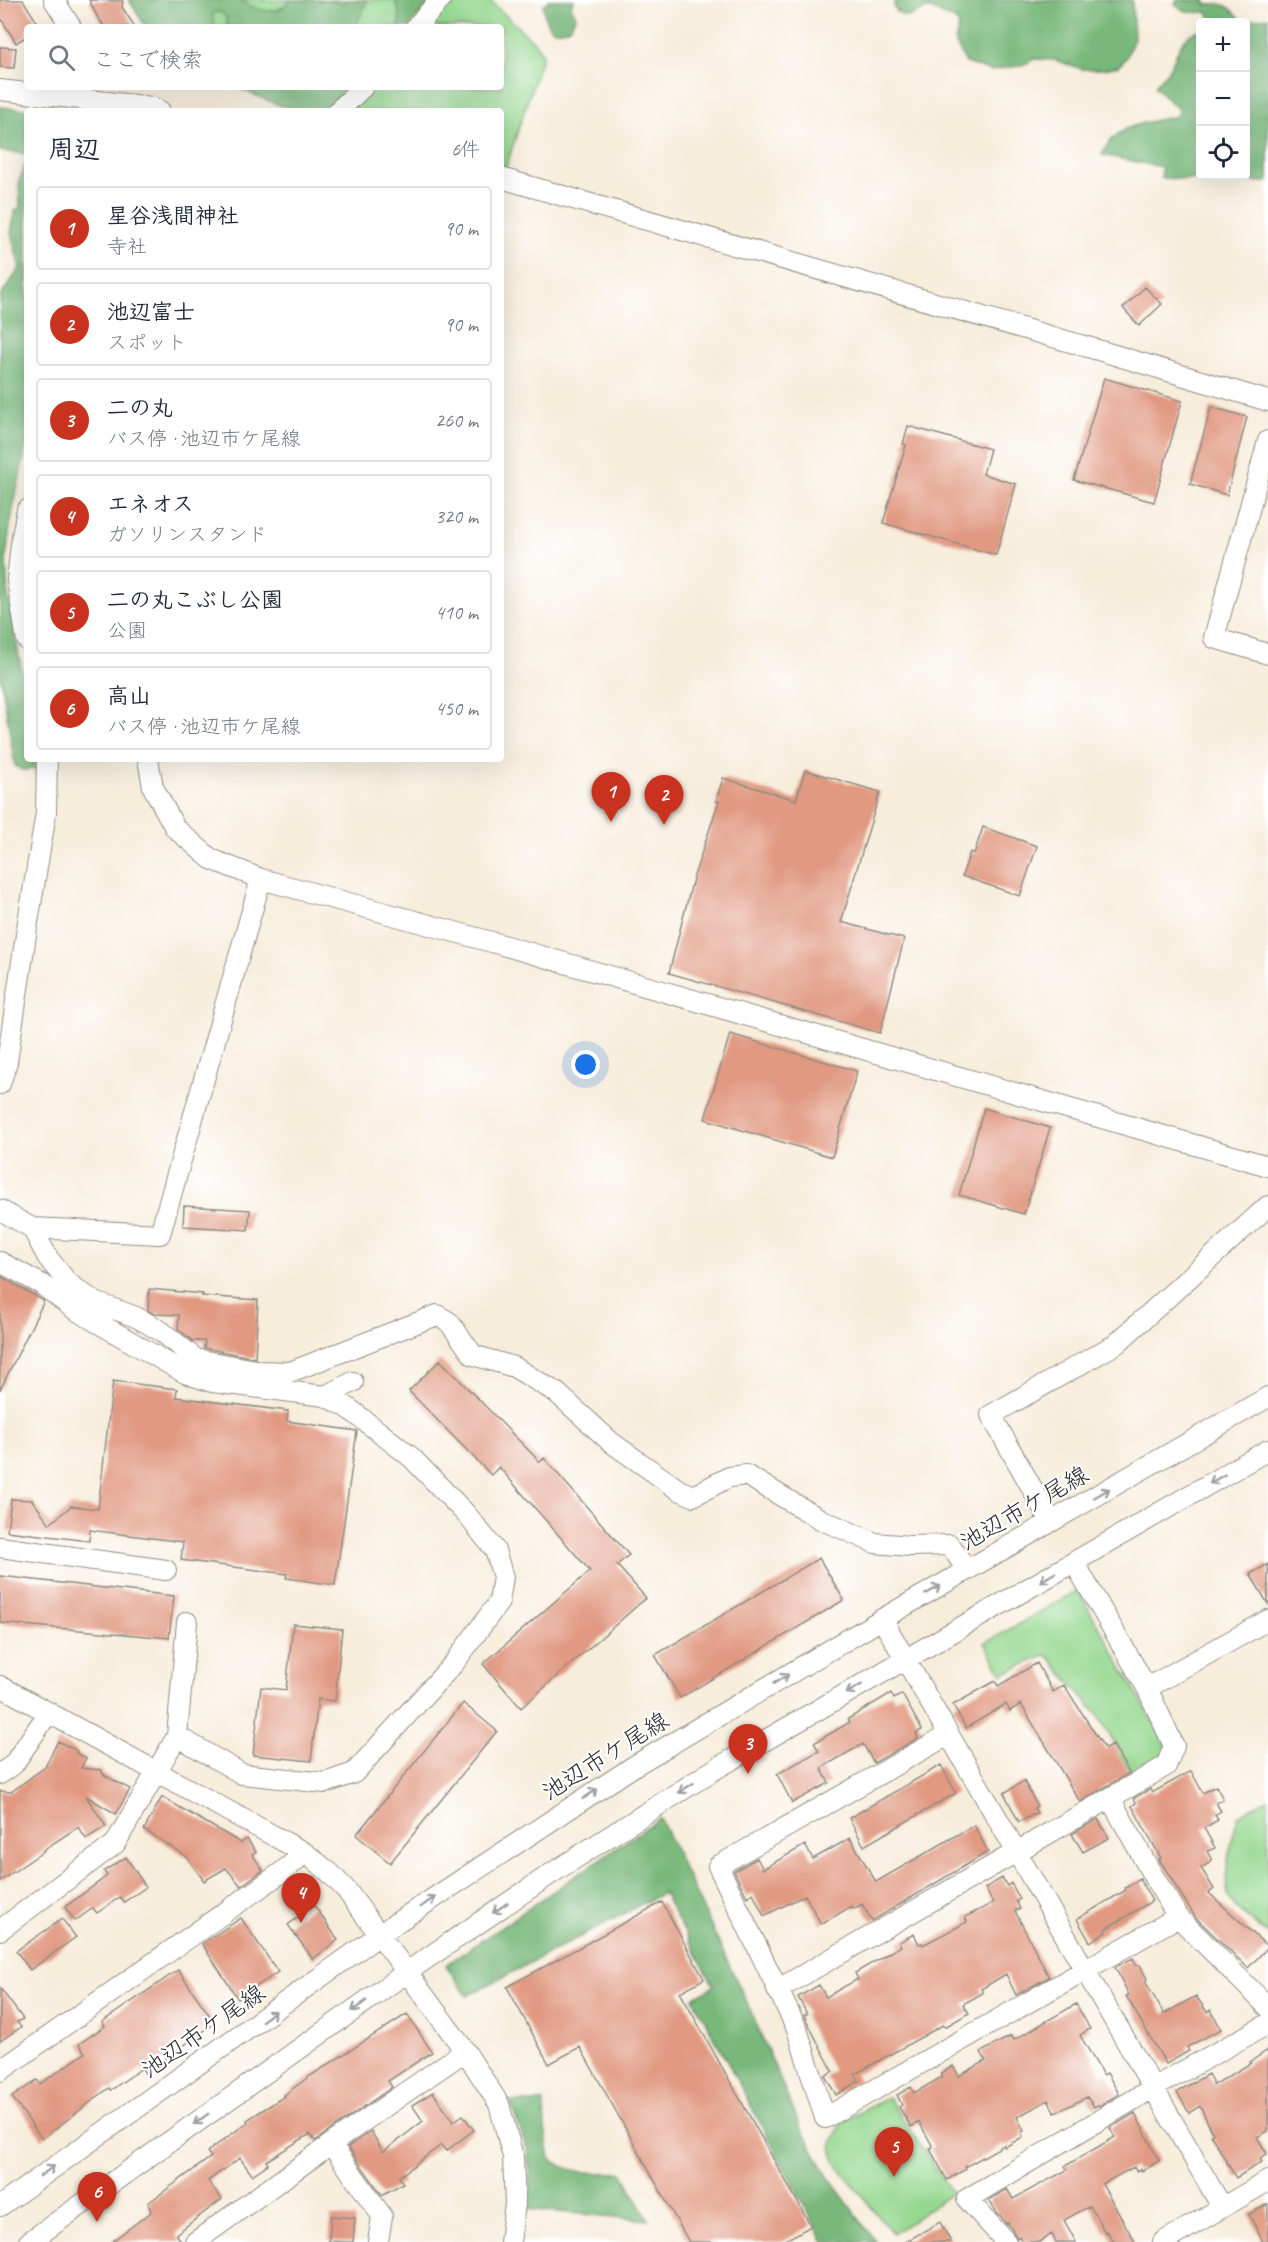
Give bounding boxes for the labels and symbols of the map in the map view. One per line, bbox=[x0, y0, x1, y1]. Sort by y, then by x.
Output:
pin: 1 bbox=[592, 772, 630, 822]
pin: 2 bbox=[644, 776, 684, 825]
your location bbox=[571, 1050, 600, 1079]
street label: 池辺市ケ尾線 bbox=[954, 1459, 1094, 1557]
one-way arrow bbox=[1209, 1473, 1226, 1485]
one-way arrow bbox=[1093, 1487, 1110, 1499]
one-way arrow bbox=[1040, 1571, 1057, 1583]
one-way arrow bbox=[923, 1584, 941, 1595]
one-way arrow bbox=[772, 1672, 789, 1684]
one-way arrow bbox=[846, 1684, 864, 1695]
street label: 池辺市ケ尾線 bbox=[536, 1705, 674, 1807]
pin: 3 bbox=[728, 1724, 768, 1774]
one-way arrow bbox=[678, 1782, 695, 1794]
one-way arrow bbox=[582, 1788, 598, 1800]
pin: 4 bbox=[282, 1874, 320, 1923]
one-way arrow bbox=[419, 1896, 435, 1908]
one-way arrow bbox=[493, 1902, 509, 1914]
street label: 池辺市ケ尾線 bbox=[135, 1977, 271, 2085]
one-way arrow bbox=[352, 2000, 368, 2012]
one-way arrow bbox=[260, 2010, 276, 2022]
one-way arrow bbox=[193, 2113, 209, 2125]
pin: 5 bbox=[874, 2128, 914, 2177]
one-way arrow bbox=[39, 2165, 55, 2177]
pin: 6 bbox=[78, 2172, 116, 2222]

